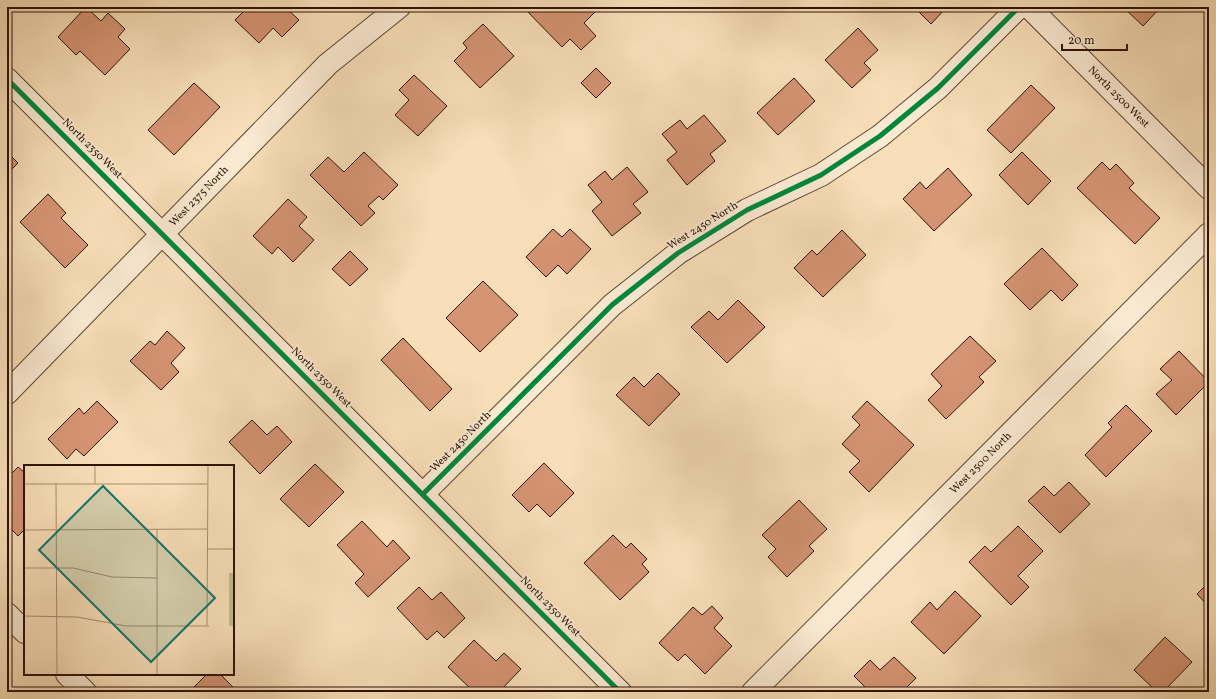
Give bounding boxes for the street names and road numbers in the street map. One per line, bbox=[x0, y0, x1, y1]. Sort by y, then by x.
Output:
street label: North 2500 West bbox=[1084, 63, 1153, 131]
street label: North 2350 West bbox=[58, 115, 126, 183]
street label: West 2375 North bbox=[166, 162, 232, 230]
street label: West 2450 North bbox=[665, 198, 742, 254]
street label: North 2350 West bbox=[287, 344, 355, 412]
street label: West 2450 North bbox=[427, 408, 495, 476]
street label: West 2500 North bbox=[947, 428, 1015, 497]
street label: North 2350 West bbox=[516, 573, 584, 641]

